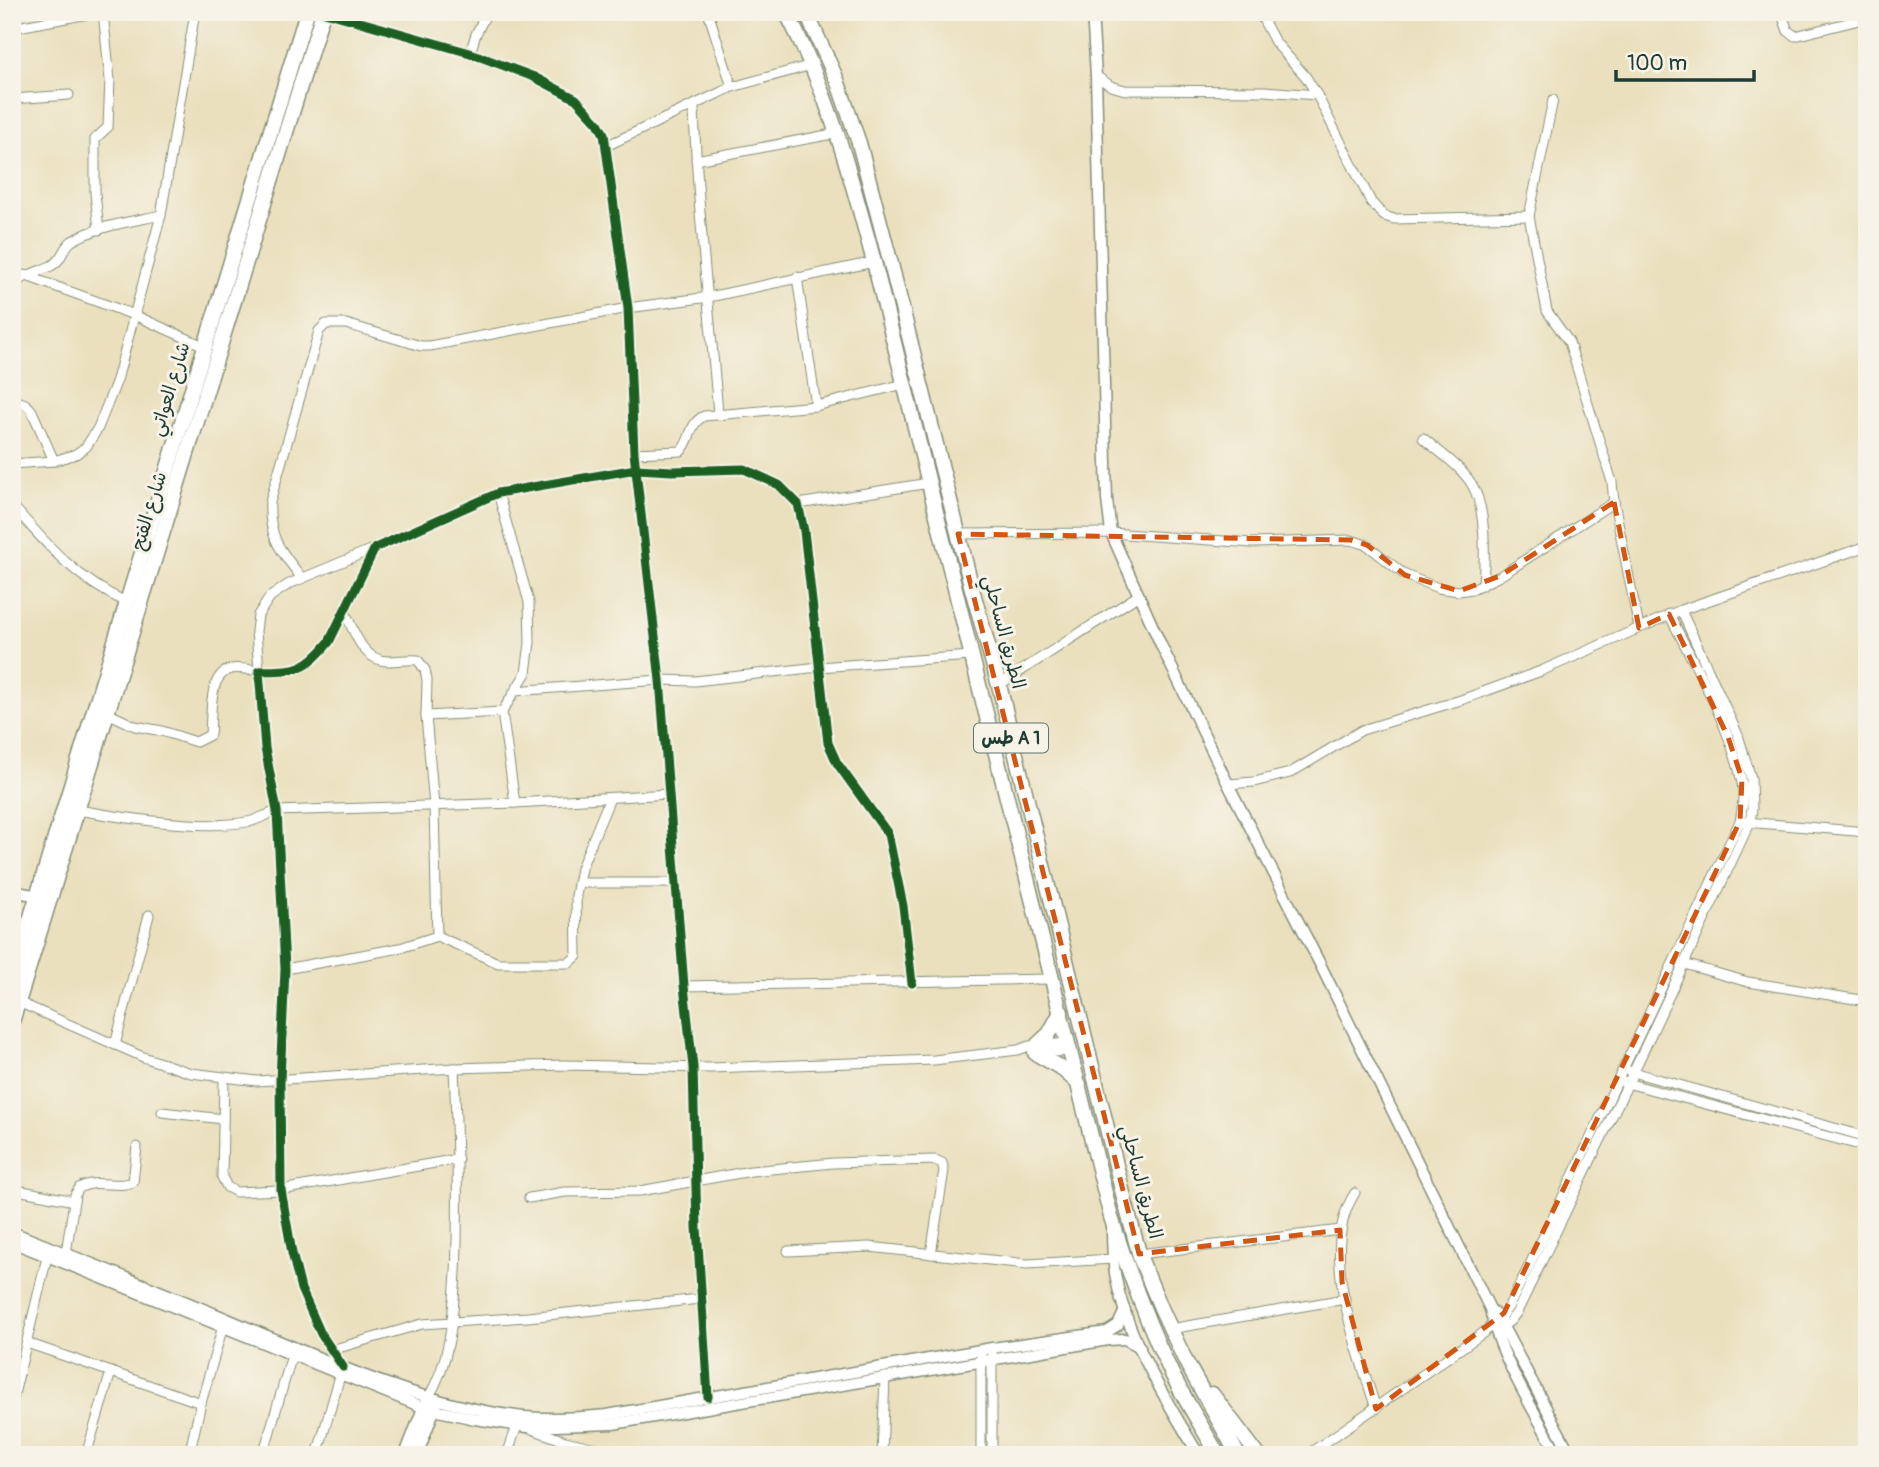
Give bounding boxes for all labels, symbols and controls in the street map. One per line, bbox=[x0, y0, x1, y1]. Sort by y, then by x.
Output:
scale bar bbox=[1616, 38, 1755, 82]
text: 100 m bbox=[1627, 50, 1687, 77]
street label: شارع العواتي bbox=[144, 339, 199, 440]
street label: شارع الفتح bbox=[126, 469, 173, 554]
street label: الطريق الساحلي bbox=[973, 572, 1031, 693]
road number: طس A 1 bbox=[974, 724, 1048, 752]
street label: الطريق الساحلي bbox=[1110, 1122, 1168, 1243]

